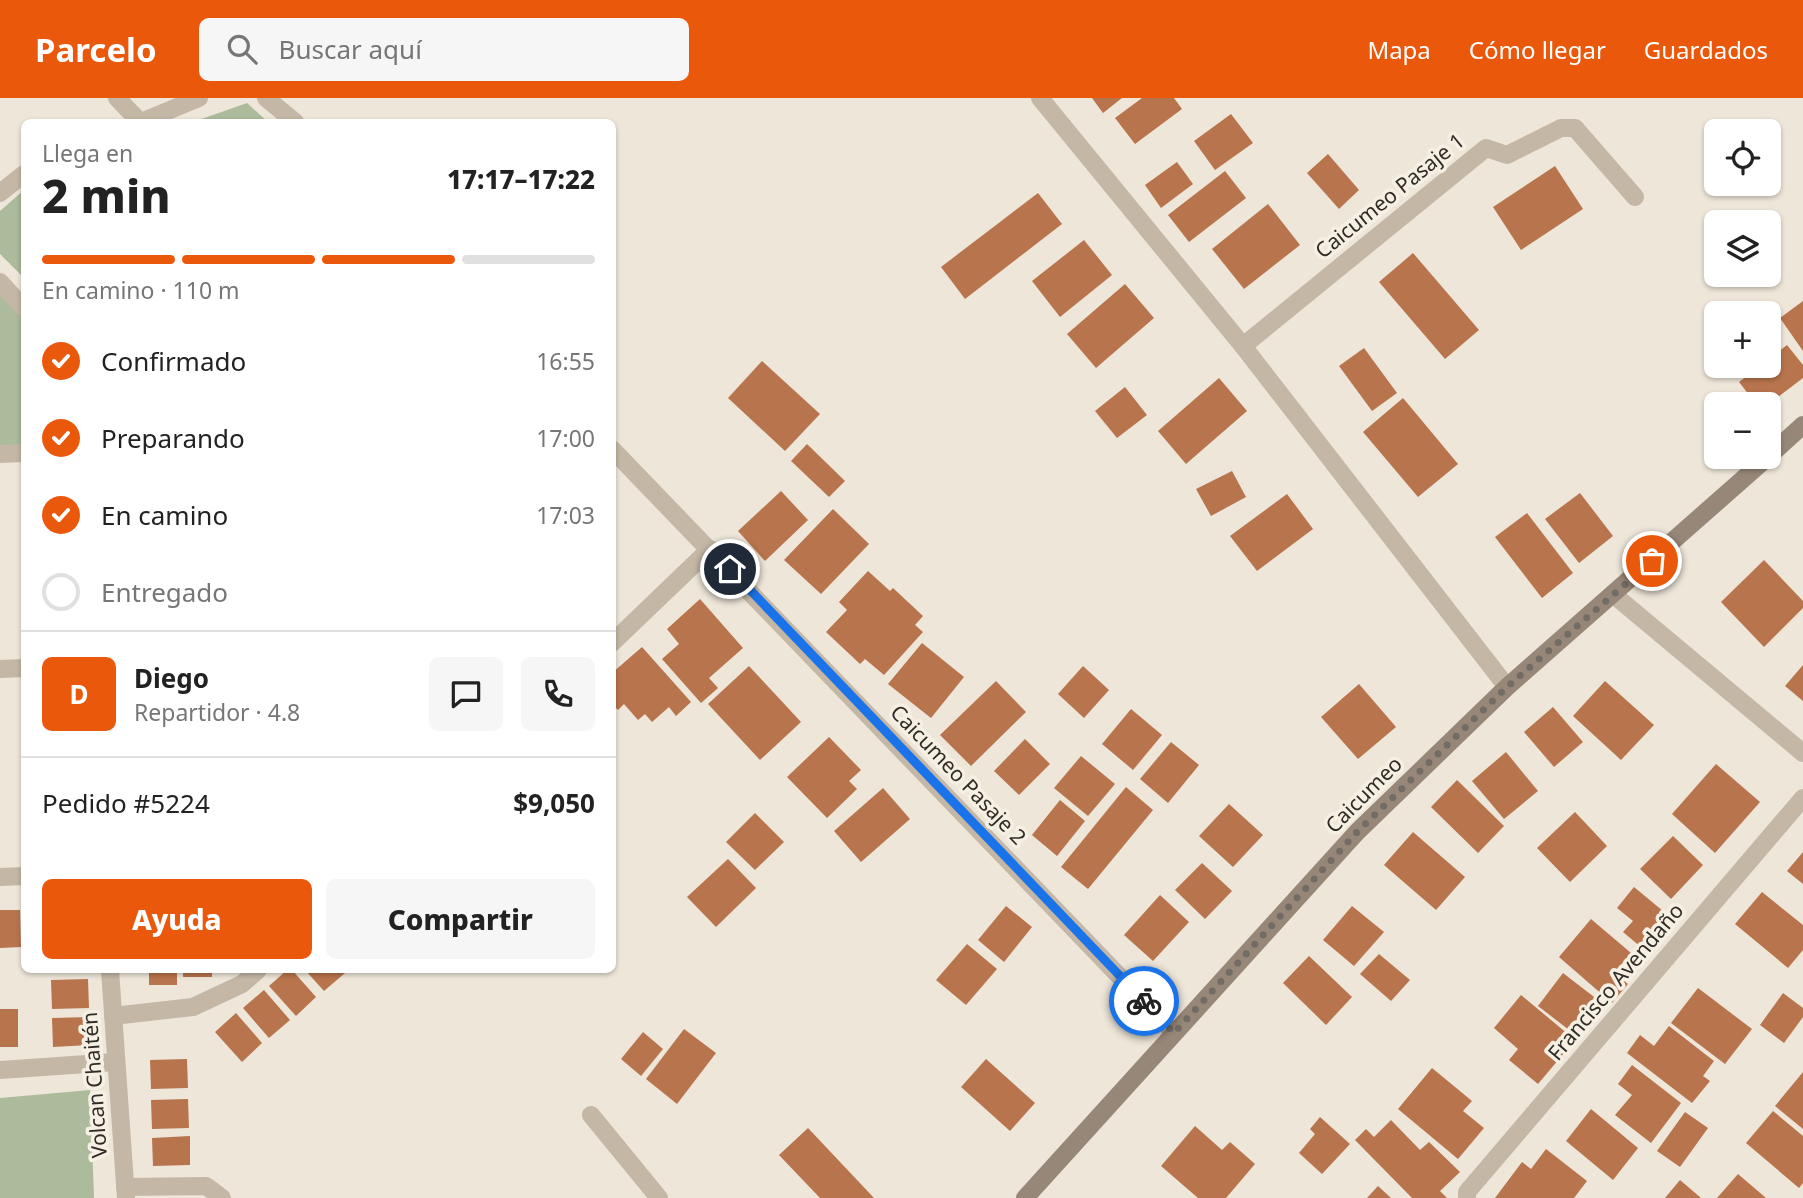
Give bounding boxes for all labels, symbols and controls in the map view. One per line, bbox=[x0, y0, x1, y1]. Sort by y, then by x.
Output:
search box bbox=[199, 18, 689, 81]
text: Parcelo bbox=[35, 27, 157, 72]
icon: search bbox=[223, 30, 261, 68]
text: Buscar aquí bbox=[279, 31, 422, 67]
text: Mapa bbox=[1367, 33, 1431, 66]
text: Cómo llegar bbox=[1469, 33, 1606, 66]
text: Guardados bbox=[1644, 33, 1768, 66]
map controls bbox=[1704, 119, 1781, 469]
button: locate bbox=[1704, 119, 1781, 196]
street label: Caicumeo Pasaje 1 bbox=[1309, 126, 1470, 264]
text: Llega en bbox=[42, 137, 133, 169]
text: 17:17–17:22 bbox=[447, 161, 595, 197]
text: 2 min bbox=[42, 164, 171, 226]
button: layers bbox=[1704, 210, 1781, 287]
text: En camino · 110 m bbox=[42, 274, 240, 306]
button: + bbox=[1704, 301, 1781, 378]
icon: check bbox=[42, 342, 80, 380]
text: Confirmado bbox=[101, 343, 246, 379]
text: 16:55 bbox=[536, 345, 595, 377]
button: − bbox=[1704, 392, 1781, 469]
icon: check bbox=[42, 419, 80, 457]
text: Preparando bbox=[101, 420, 245, 456]
text: 17:00 bbox=[536, 422, 595, 454]
icon: check bbox=[42, 496, 80, 534]
text: En camino bbox=[101, 497, 228, 533]
text: 17:03 bbox=[536, 499, 595, 531]
pin bbox=[1622, 531, 1682, 591]
pin bbox=[700, 539, 760, 599]
icon: bag bbox=[1633, 542, 1671, 580]
icon: home bbox=[711, 550, 749, 588]
text: Entregado bbox=[101, 574, 228, 610]
button: chat bbox=[429, 657, 503, 731]
button: phone bbox=[521, 657, 595, 731]
text: Diego bbox=[134, 660, 209, 696]
text: D bbox=[69, 676, 89, 712]
text: Repartidor · 4.8 bbox=[134, 696, 300, 728]
street label: Caicumeo Pasaje 2 bbox=[885, 698, 1033, 850]
street label: Caicumeo bbox=[1319, 750, 1408, 839]
text: Pedido #5224 bbox=[42, 785, 210, 821]
text: $9,050 bbox=[513, 785, 595, 821]
button: Ayuda bbox=[42, 879, 312, 959]
button: Compartir bbox=[326, 879, 595, 959]
street label: Francisco Avendaño bbox=[1541, 897, 1689, 1066]
courier bbox=[1109, 966, 1179, 1036]
icon: bike bbox=[1125, 982, 1163, 1020]
street label: Volcan Chaitén bbox=[75, 1011, 113, 1159]

